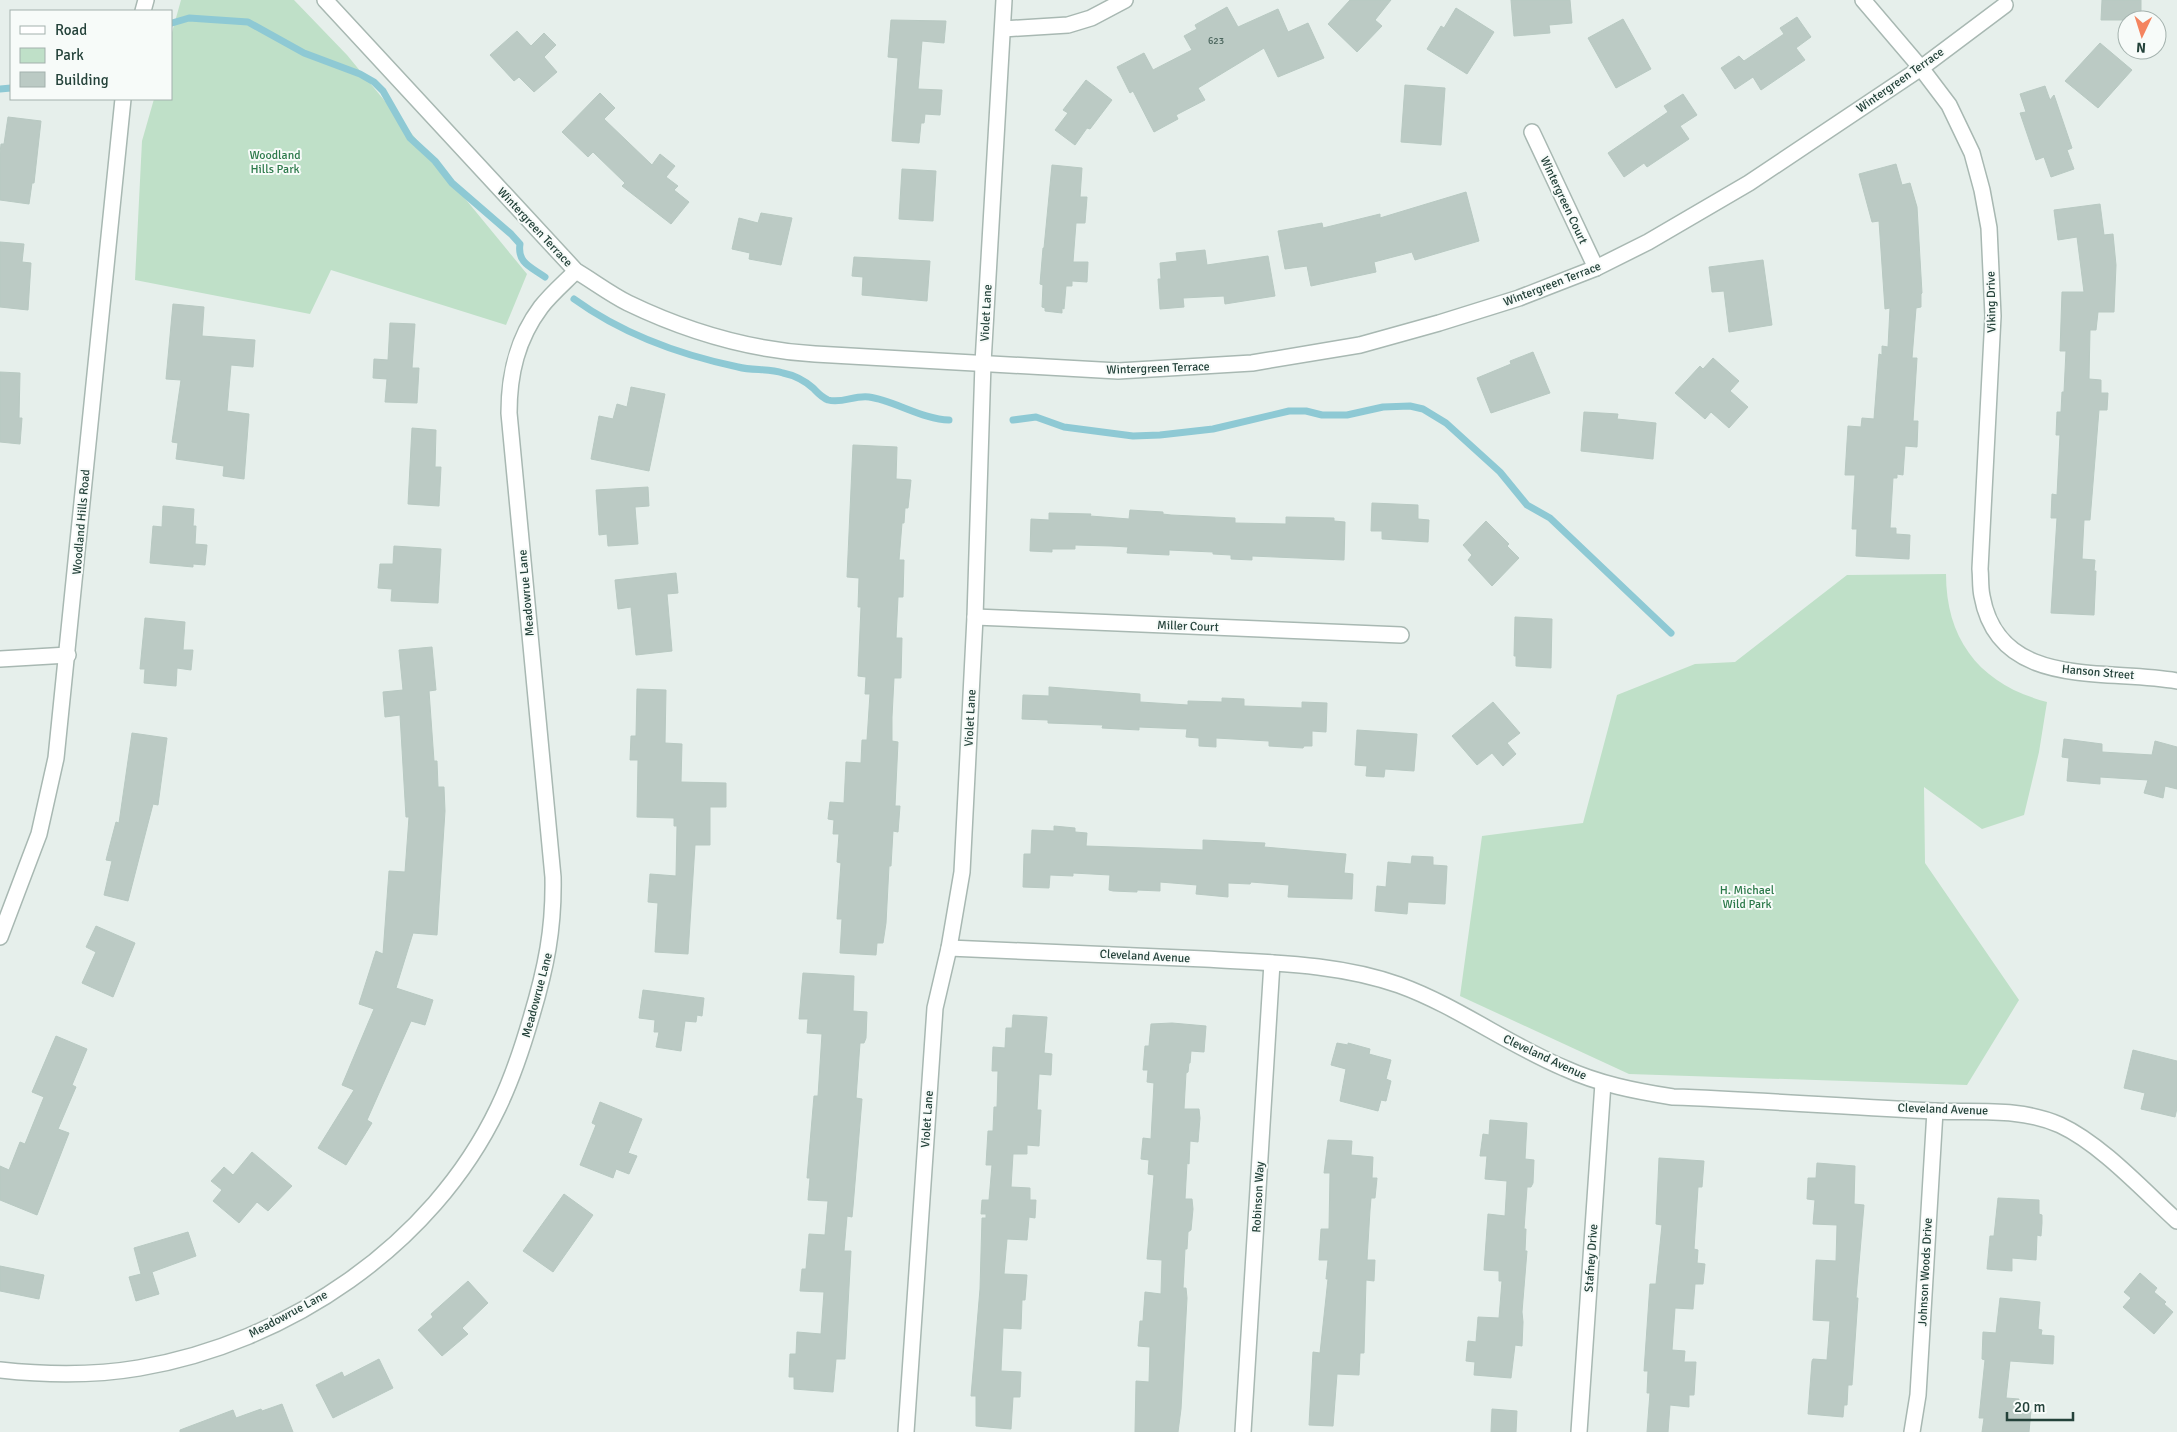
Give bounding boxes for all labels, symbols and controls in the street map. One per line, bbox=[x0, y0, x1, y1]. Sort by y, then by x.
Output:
legend bbox=[10, 10, 172, 100]
north arrow bbox=[2117, 10, 2167, 60]
text: Road bbox=[55, 21, 87, 39]
house number: 623 bbox=[1208, 35, 1224, 47]
text: N bbox=[2136, 39, 2147, 56]
street label: Wintergreen Terrace bbox=[1854, 45, 1947, 116]
text: Park bbox=[55, 46, 84, 64]
text: Building bbox=[55, 71, 109, 89]
park label: Woodland Hills Park bbox=[249, 148, 301, 177]
street label: Wintergreen Court bbox=[1537, 154, 1590, 246]
street label: Wintergreen Terrace bbox=[494, 184, 575, 270]
street label: Wintergreen Terrace bbox=[1501, 259, 1603, 310]
street label: Viking Drive bbox=[1983, 271, 2000, 333]
street label: Violet Lane bbox=[978, 284, 995, 342]
street label: Wintergreen Terrace bbox=[1106, 359, 1210, 378]
street label: Woodland Hills Road bbox=[69, 469, 94, 575]
street label: Meadowrue Lane bbox=[515, 549, 538, 637]
street label: Miller Court bbox=[1157, 618, 1219, 635]
street label: Hanson Street bbox=[2061, 662, 2135, 683]
street label: Violet Lane bbox=[962, 689, 979, 747]
park label: H. Michael Wild Park bbox=[1720, 883, 1775, 912]
street label: Cleveland Avenue bbox=[1099, 947, 1191, 966]
street label: Meadowrue Lane bbox=[519, 951, 556, 1039]
street label: Cleveland Avenue bbox=[1501, 1032, 1589, 1083]
street label: Violet Lane bbox=[918, 1090, 937, 1148]
street label: Cleveland Avenue bbox=[1897, 1100, 1988, 1119]
street label: Robinson Way bbox=[1249, 1161, 1268, 1233]
street label: Johnson Woods Drive bbox=[1915, 1217, 1936, 1327]
street label: Stafney Drive bbox=[1582, 1223, 1601, 1293]
street label: Meadowrue Lane bbox=[246, 1287, 330, 1342]
scale bar bbox=[2007, 1390, 2073, 1422]
text: 20 m bbox=[2014, 1398, 2045, 1416]

